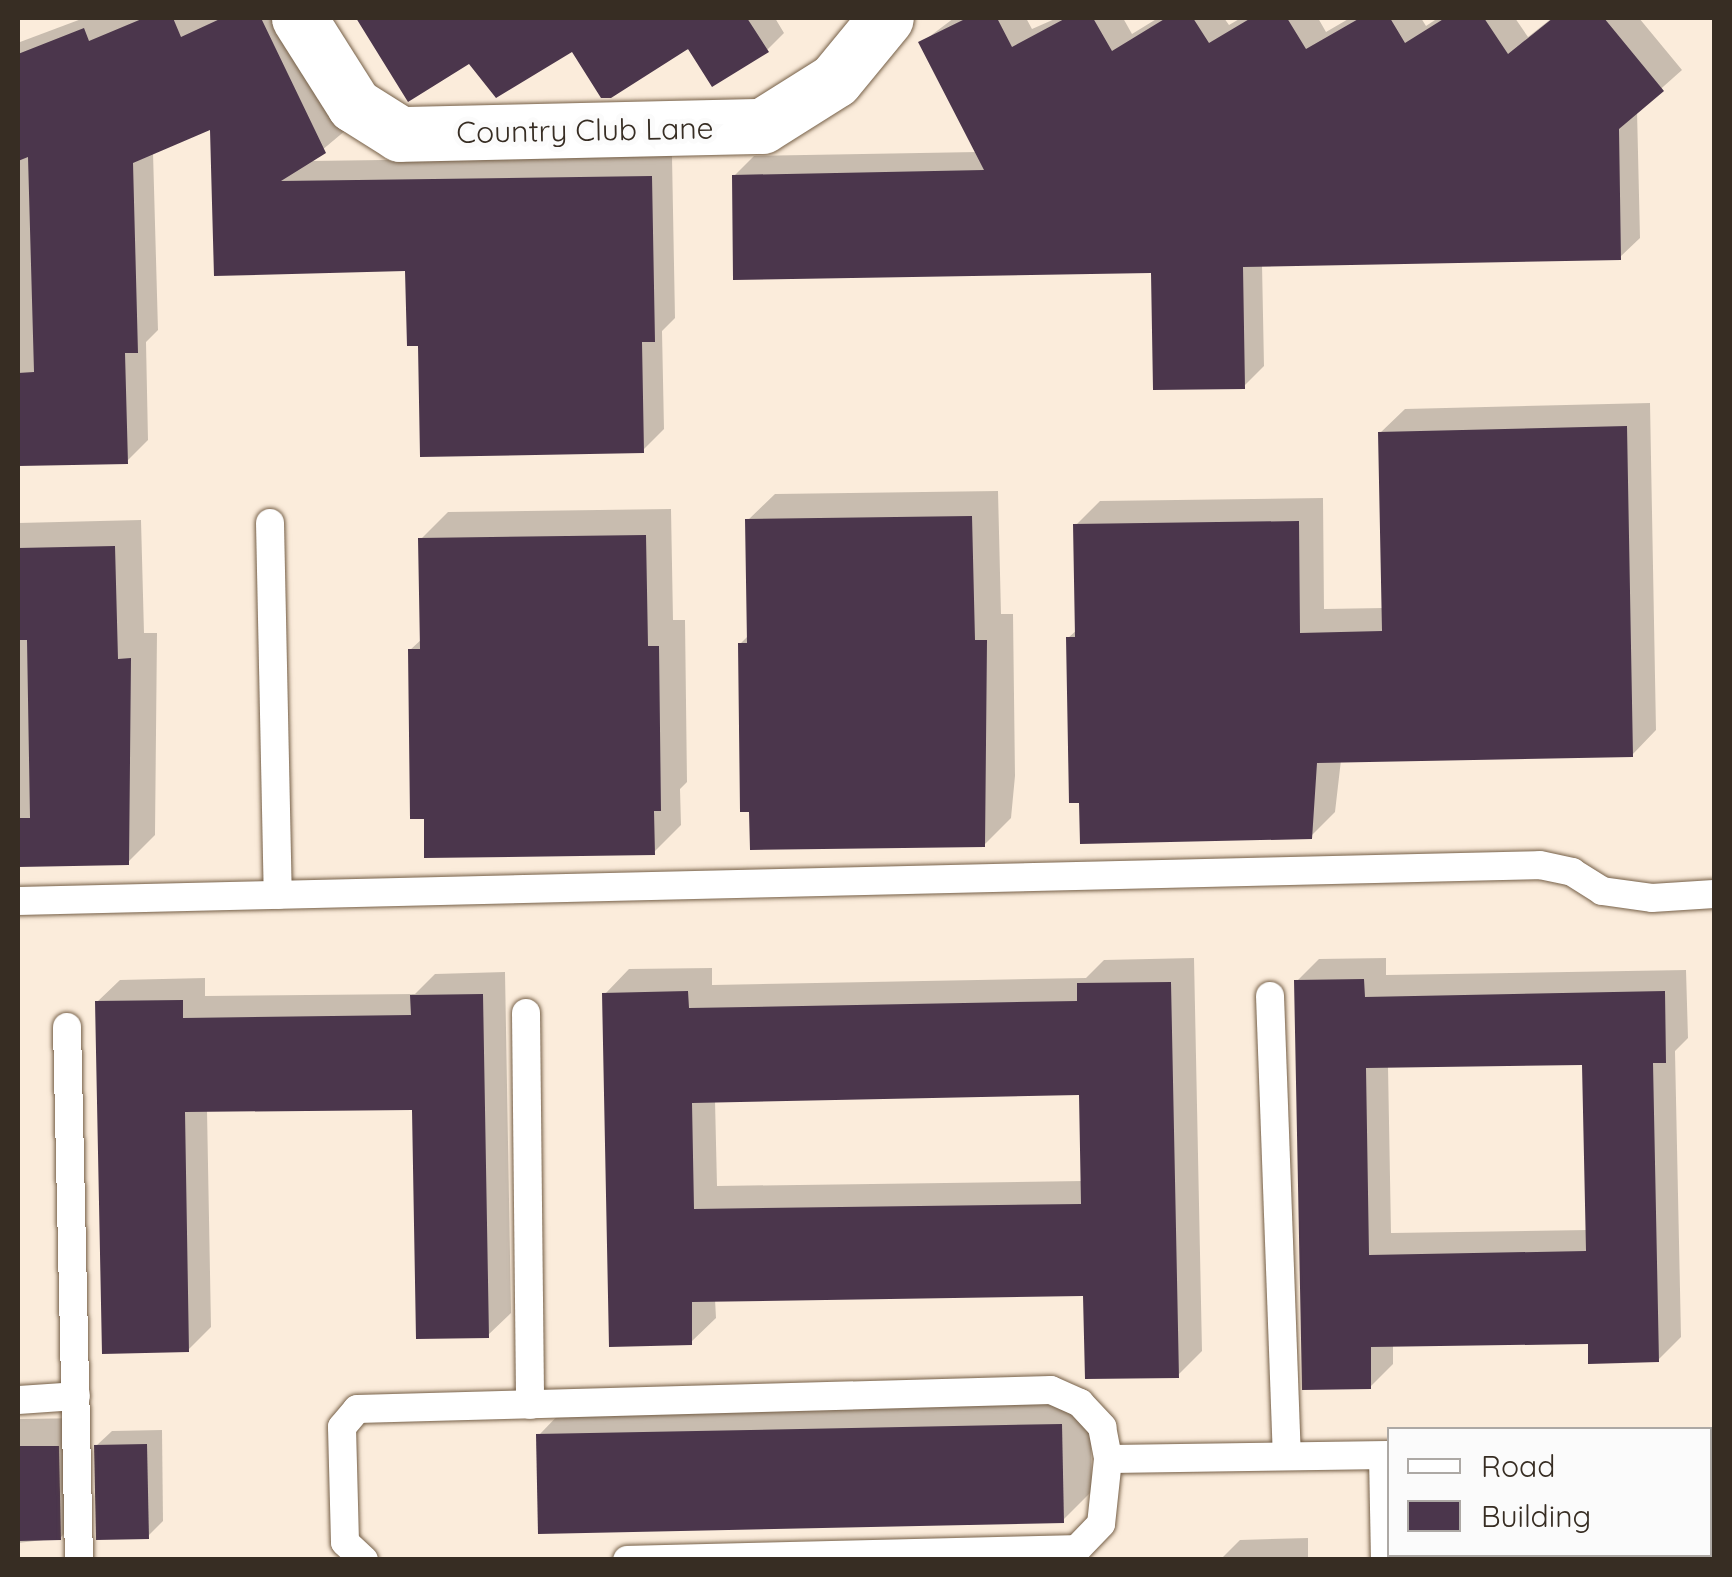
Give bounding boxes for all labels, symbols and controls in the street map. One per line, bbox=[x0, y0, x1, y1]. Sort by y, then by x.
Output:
street label: Country Club Lane bbox=[456, 110, 714, 150]
legend bbox=[1387, 1427, 1712, 1557]
text: Road bbox=[1481, 1447, 1555, 1485]
text: Building bbox=[1481, 1497, 1591, 1535]

